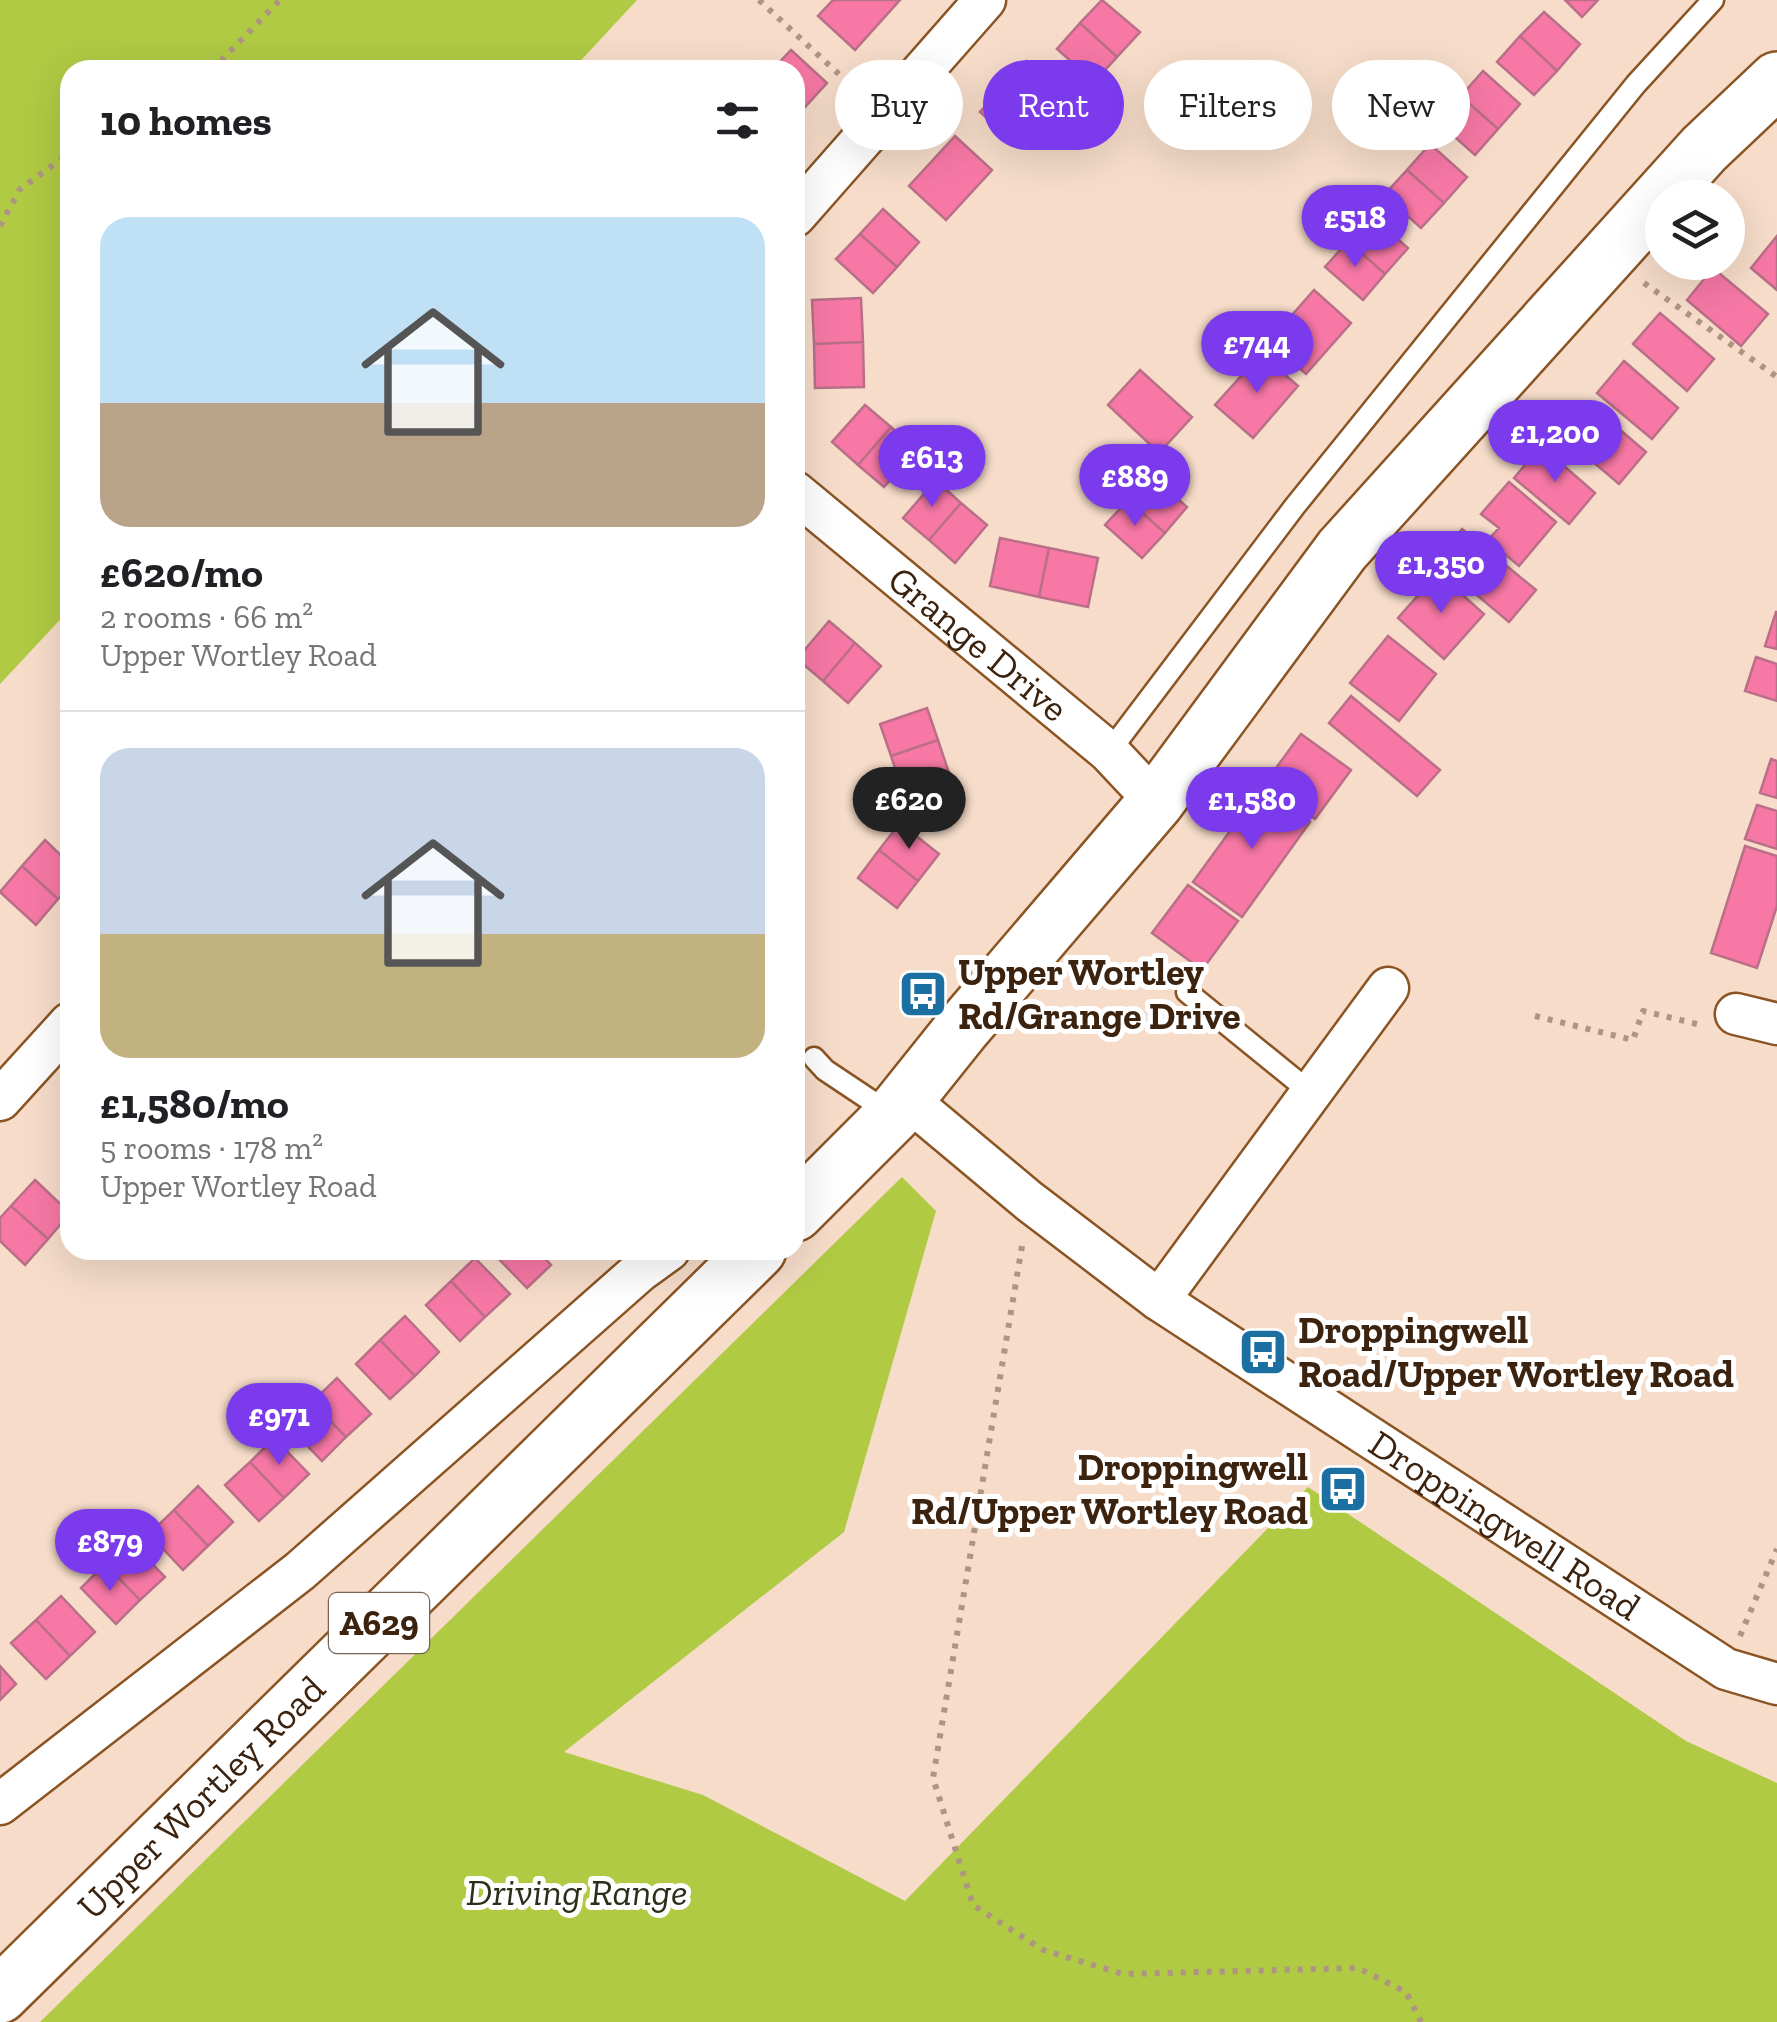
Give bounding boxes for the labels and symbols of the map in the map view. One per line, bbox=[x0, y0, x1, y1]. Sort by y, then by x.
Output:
pin: £518 bbox=[1296, 185, 1414, 270]
pin: £744 bbox=[1198, 311, 1316, 396]
pin: £1,200 bbox=[1474, 400, 1636, 485]
pin: £613 bbox=[873, 425, 991, 510]
pin: £889 bbox=[1076, 444, 1194, 529]
pin: £1,350 bbox=[1360, 531, 1522, 616]
street label: Grange Drive bbox=[879, 556, 1077, 731]
pin: £620 bbox=[850, 767, 968, 852]
pin: £1,580 bbox=[1171, 767, 1333, 852]
place label: Upper Wortley Rd/Grange Drive bbox=[958, 949, 1241, 1039]
bus stop icon: Upper Wortley Rd/Grange Drive bbox=[897, 968, 949, 1020]
place label: Droppingwell Road/Upper Wortley Road bbox=[1298, 1307, 1734, 1397]
bus stop icon: Droppingwell Road/Upper Wortley Road bbox=[1237, 1326, 1289, 1378]
pin: £971 bbox=[220, 1383, 338, 1468]
street label: Droppingwell Road bbox=[1360, 1420, 1649, 1630]
place label: Droppingwell Rd/Upper Wortley Road bbox=[911, 1444, 1308, 1534]
bus stop icon: Droppingwell Rd/Upper Wortley Road bbox=[1317, 1463, 1369, 1515]
pin: £879 bbox=[51, 1509, 169, 1594]
road number: A629 bbox=[329, 1593, 429, 1653]
street label: Upper Wortley Road bbox=[68, 1666, 334, 1929]
park label: Driving Range bbox=[466, 1869, 688, 1915]

